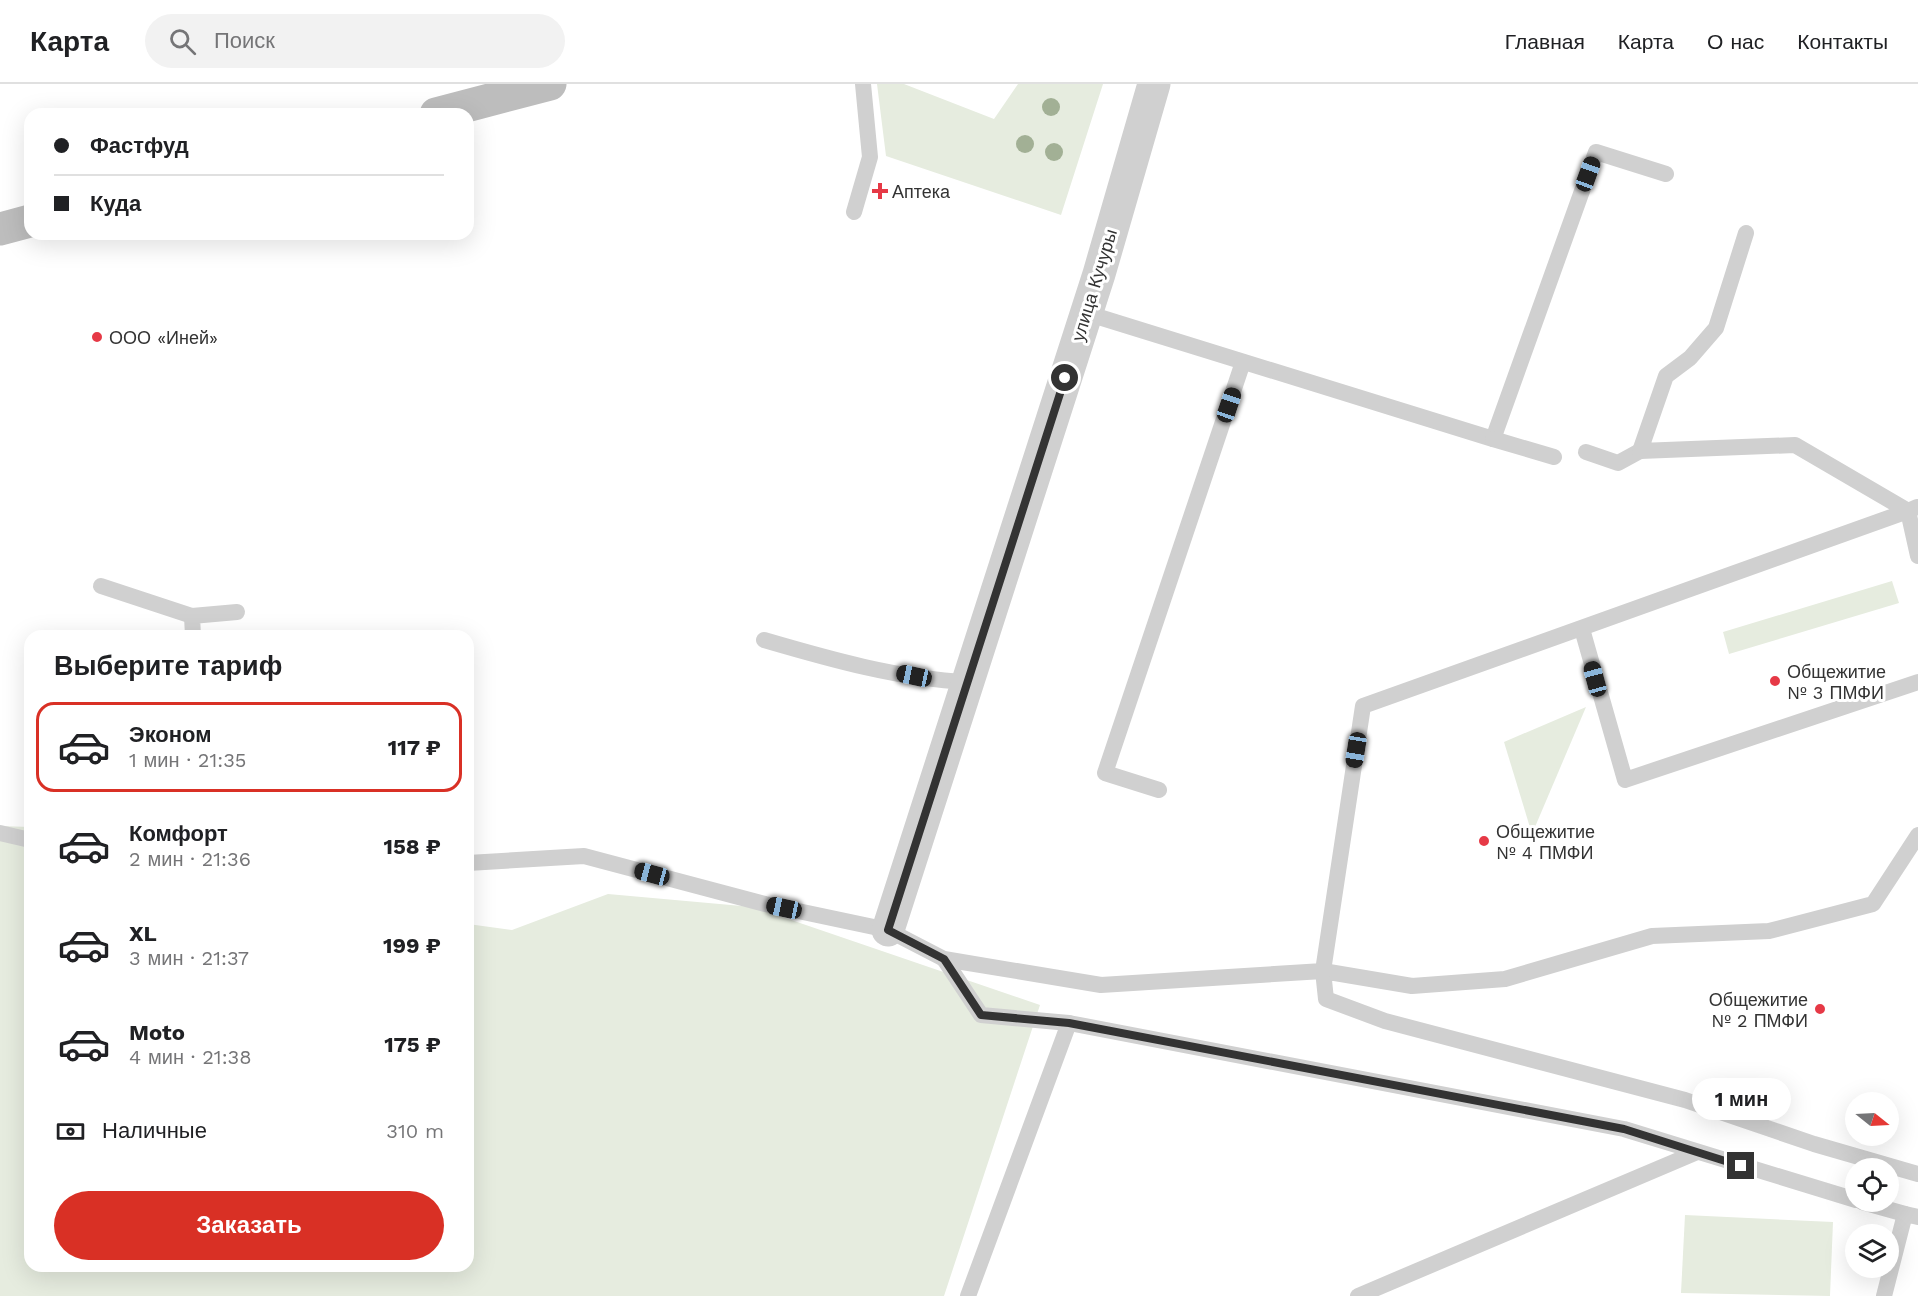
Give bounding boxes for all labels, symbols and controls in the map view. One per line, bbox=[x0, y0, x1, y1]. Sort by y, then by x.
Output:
search box bbox=[145, 14, 565, 68]
text: Карта bbox=[30, 25, 109, 58]
icon: search bbox=[166, 25, 199, 58]
text: Поиск bbox=[214, 28, 275, 53]
text: Главная bbox=[1505, 29, 1585, 54]
text: Карта bbox=[1618, 29, 1674, 54]
text: О нас bbox=[1707, 29, 1764, 54]
text: Контакты bbox=[1797, 29, 1888, 54]
text: Фастфуд bbox=[90, 133, 189, 158]
car bbox=[1573, 154, 1603, 194]
place label: Аптека bbox=[892, 181, 951, 202]
marker: Аптека bbox=[873, 184, 887, 198]
text: Куда bbox=[90, 191, 141, 216]
street label: улица Кучуры bbox=[1067, 226, 1121, 344]
place label: ООО «Иней» bbox=[109, 327, 218, 348]
marker: ООО «Иней» bbox=[90, 330, 104, 344]
route start bbox=[1051, 364, 1078, 391]
car bbox=[1215, 385, 1243, 425]
text: Выберите тариф bbox=[54, 650, 282, 682]
car bbox=[1582, 659, 1608, 699]
place label: Общежитие № 3 ПМФИ bbox=[1787, 661, 1886, 703]
car bbox=[895, 663, 933, 689]
marker: Общежитие № 3 ПМФИ bbox=[1768, 674, 1782, 688]
icon: car bbox=[57, 720, 111, 774]
text: Эконом bbox=[129, 722, 212, 747]
car bbox=[1344, 731, 1368, 769]
text: 117 ₽ bbox=[388, 735, 441, 760]
text: 1 мин · 21:35 bbox=[129, 748, 246, 772]
icon: car bbox=[57, 819, 111, 873]
text: Комфорт bbox=[129, 821, 228, 846]
place label: Общежитие № 4 ПМФИ bbox=[1496, 821, 1595, 863]
text: 158 ₽ bbox=[383, 834, 441, 859]
marker: Общежитие № 4 ПМФИ bbox=[1477, 834, 1491, 848]
text: 2 мин · 21:36 bbox=[129, 847, 251, 871]
car bbox=[632, 861, 672, 887]
car bbox=[765, 895, 803, 921]
icon: car bbox=[57, 918, 111, 972]
text: XL bbox=[129, 921, 157, 946]
text: 199 ₽ bbox=[383, 933, 441, 958]
text: 3 мин · 21:37 bbox=[129, 946, 249, 970]
place label: Общежитие № 2 ПМФИ bbox=[1709, 989, 1808, 1031]
marker: Общежитие № 2 ПМФИ bbox=[1813, 1002, 1827, 1016]
icon: car bbox=[57, 1017, 111, 1071]
text: Moto bbox=[129, 1020, 185, 1045]
text: 175 ₽ bbox=[384, 1032, 441, 1057]
text: 4 мин · 21:38 bbox=[129, 1045, 252, 1069]
callout: 1 мин bbox=[1692, 1079, 1790, 1121]
text: 1 мин bbox=[1715, 1087, 1768, 1111]
north arrow bbox=[1845, 1092, 1899, 1146]
map controls bbox=[1845, 1092, 1899, 1278]
icon: cash bbox=[54, 1115, 87, 1148]
text: Наличные bbox=[102, 1118, 207, 1143]
text: 310 m bbox=[386, 1119, 444, 1143]
route end bbox=[1727, 1152, 1754, 1179]
button: locate bbox=[1845, 1158, 1899, 1212]
button: Заказать bbox=[54, 1191, 444, 1260]
button: layers bbox=[1845, 1224, 1899, 1278]

